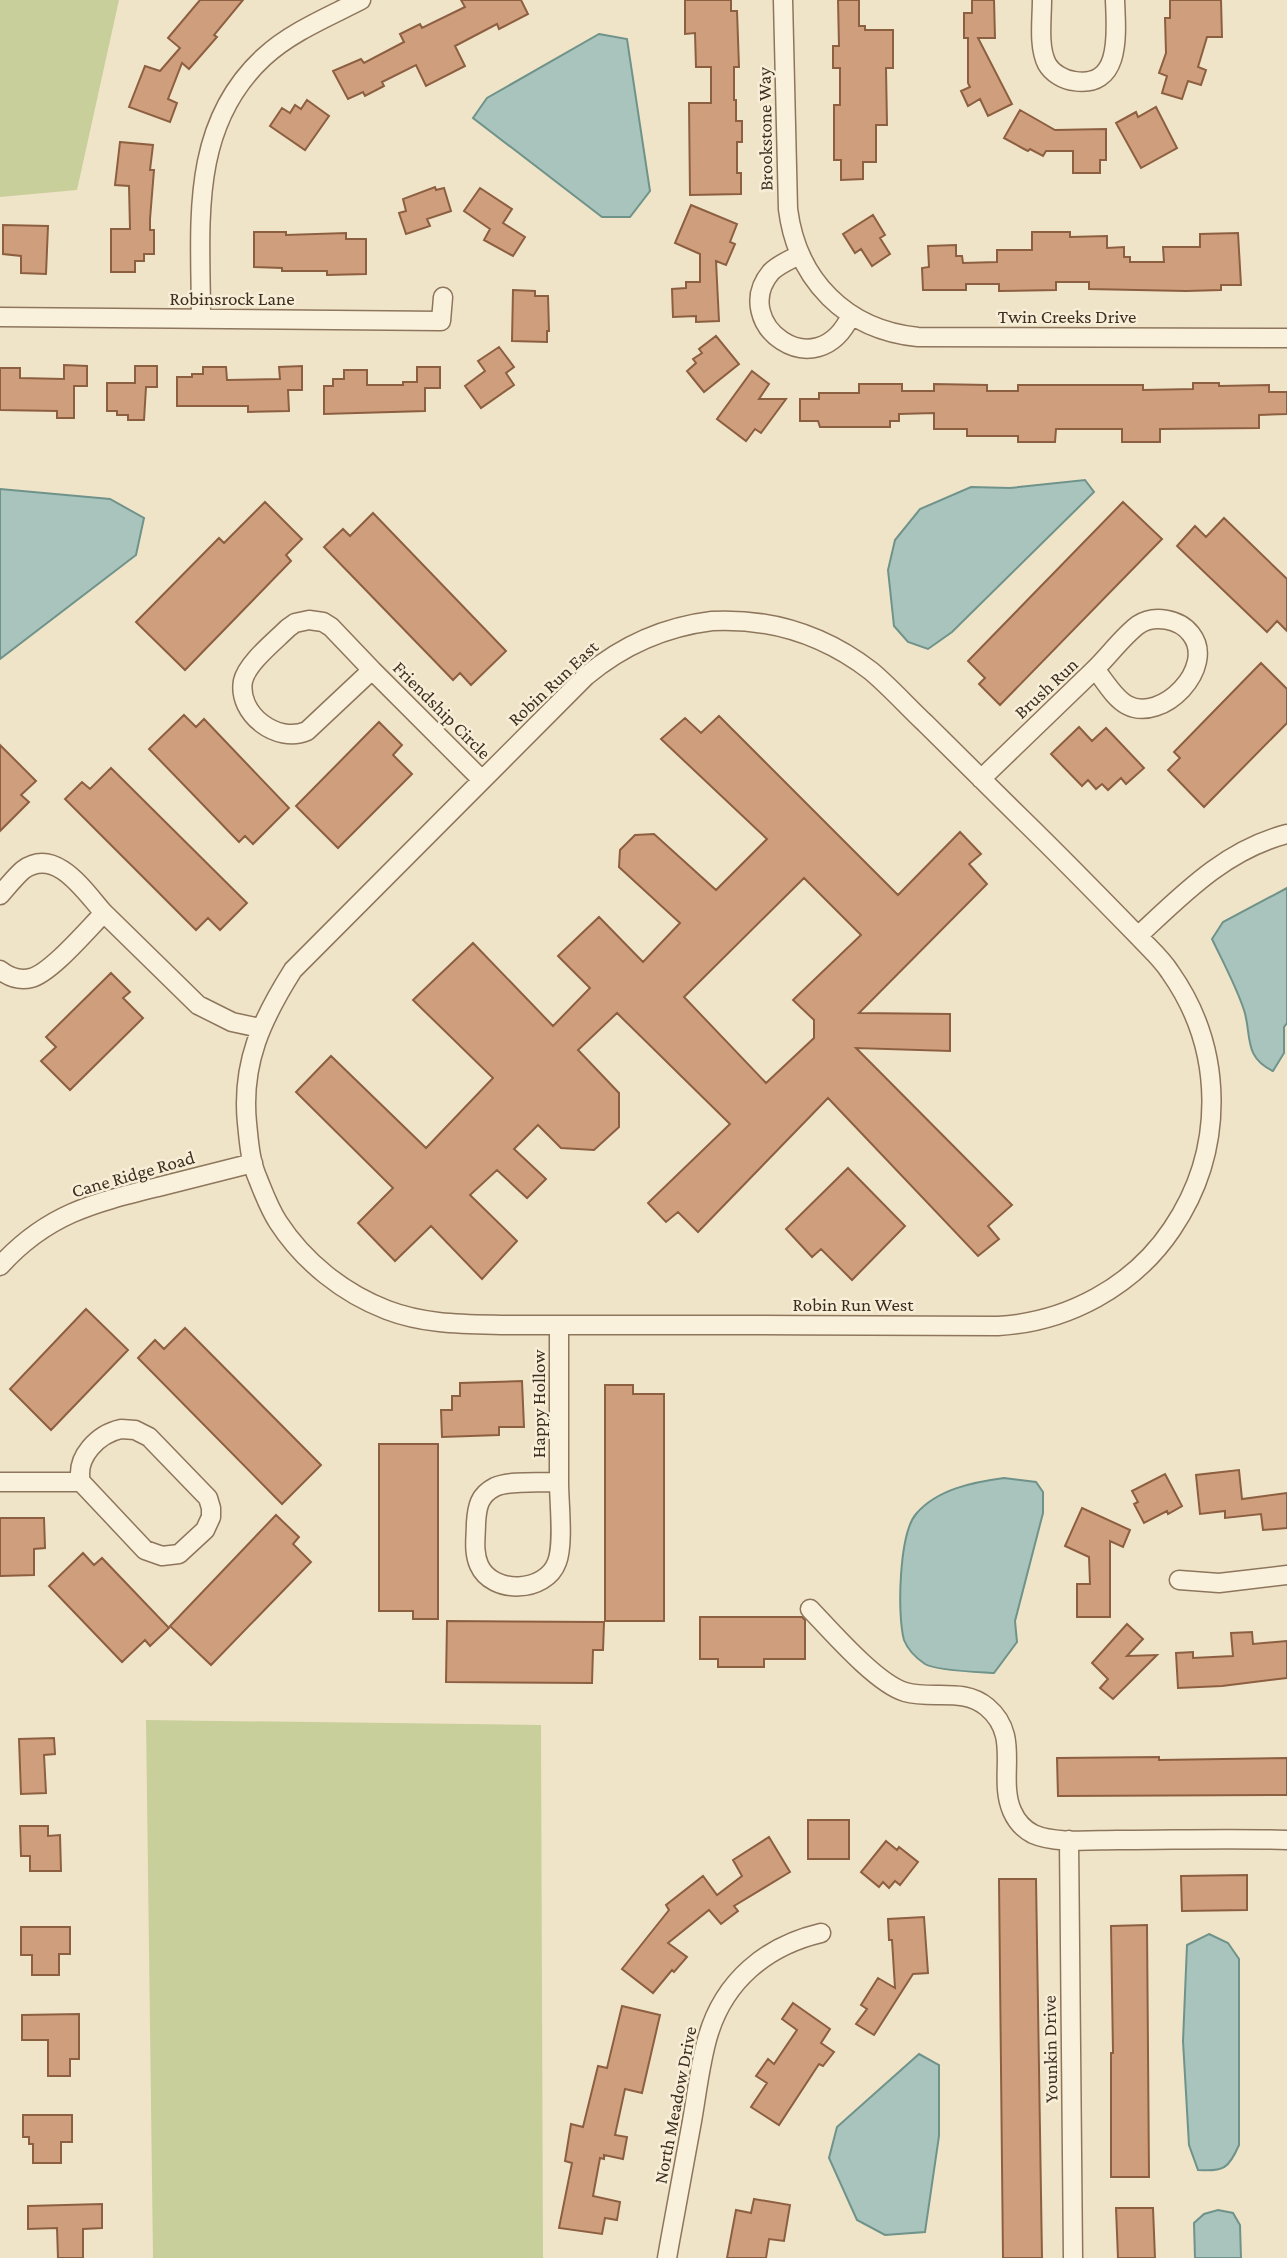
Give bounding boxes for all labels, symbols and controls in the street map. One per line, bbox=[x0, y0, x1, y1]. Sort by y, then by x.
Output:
street label: Brookstone Way bbox=[753, 67, 777, 191]
street label: Robinsrock Lane bbox=[169, 288, 295, 309]
street label: Twin Creeks Drive bbox=[998, 306, 1136, 327]
street label: Robin Run East bbox=[504, 636, 603, 730]
street label: Brush Run bbox=[1010, 653, 1082, 723]
street label: Friendship Circle bbox=[389, 657, 495, 763]
street label: Cane Ridge Road bbox=[69, 1146, 197, 1202]
street label: Robin Run West bbox=[792, 1294, 914, 1315]
street label: Happy Hollow bbox=[528, 1350, 549, 1458]
street label: Younkin Drive bbox=[1039, 1995, 1061, 2103]
street label: North Meadow Drive bbox=[649, 2025, 701, 2185]

